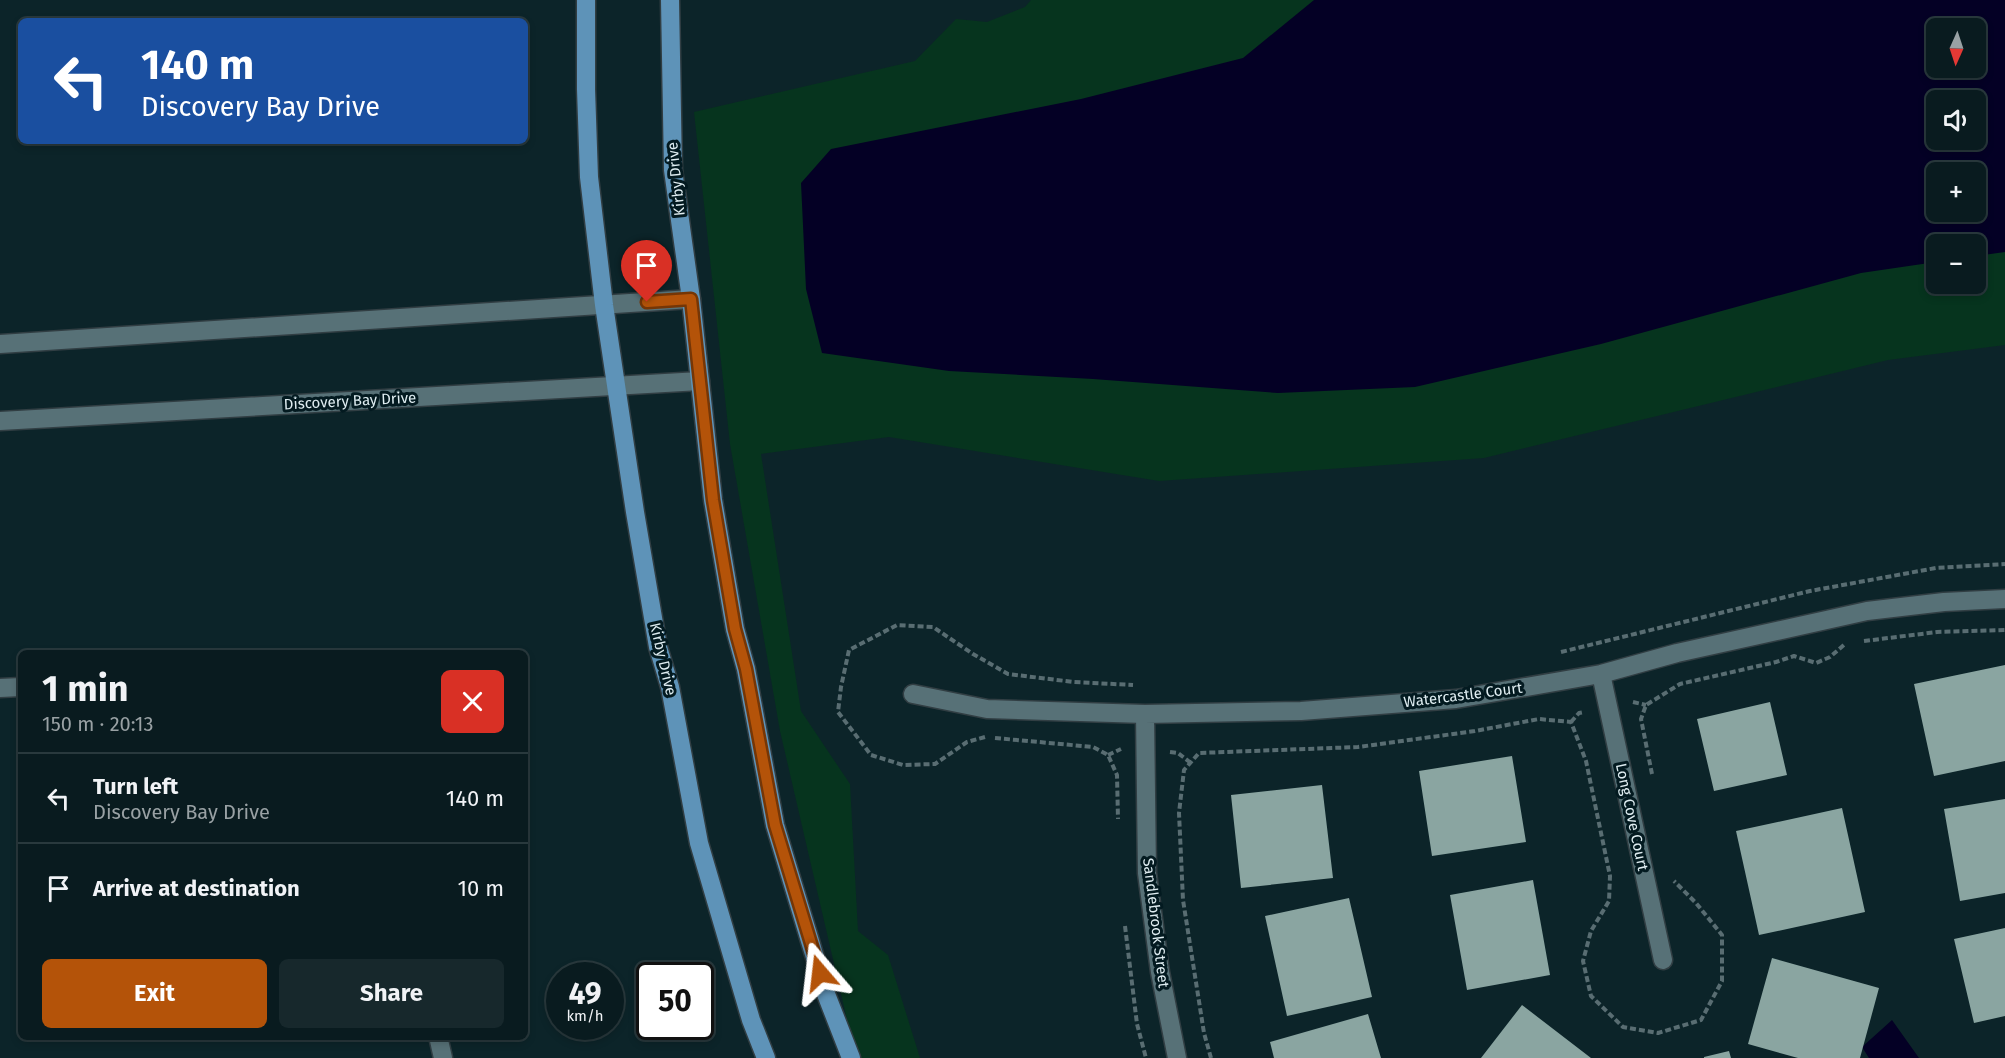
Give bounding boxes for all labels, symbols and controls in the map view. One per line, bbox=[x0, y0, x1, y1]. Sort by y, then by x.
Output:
north arrow bbox=[1926, 18, 1986, 78]
map controls bbox=[1926, 18, 1986, 294]
text: 140 m bbox=[141, 40, 254, 90]
icon: left bbox=[42, 42, 120, 120]
button: sound bbox=[1926, 90, 1986, 150]
text: Discovery Bay Drive bbox=[141, 91, 380, 123]
street label: Kirby Drive bbox=[663, 141, 689, 217]
button: + bbox=[1926, 162, 1986, 222]
button: − bbox=[1926, 234, 1986, 294]
pin bbox=[621, 240, 672, 302]
icon: arrive bbox=[630, 249, 663, 282]
street label: Discovery Bay Drive bbox=[283, 389, 417, 413]
street label: Kirby Drive bbox=[646, 621, 680, 697]
text: 1 min bbox=[42, 667, 129, 711]
button: close bbox=[441, 670, 504, 733]
street label: Watercastle Court bbox=[1403, 679, 1524, 711]
text: 150 m · 20:13 bbox=[42, 712, 153, 736]
street label: Long Cove Court bbox=[1612, 762, 1652, 873]
text: Turn left bbox=[93, 773, 178, 800]
icon: left bbox=[42, 782, 75, 815]
text: 140 m bbox=[446, 785, 504, 812]
text: Discovery Bay Drive bbox=[93, 800, 270, 824]
street label: Sandlebrook Street bbox=[1139, 857, 1173, 990]
icon: arrive bbox=[42, 872, 75, 905]
text: Arrive at destination bbox=[93, 875, 300, 902]
text: 10 m bbox=[458, 875, 504, 902]
position arrow bbox=[788, 941, 852, 1005]
button: Exit bbox=[42, 959, 267, 1028]
button: Share bbox=[279, 959, 504, 1028]
speed limit sign: 50 bbox=[636, 962, 714, 1040]
text: 49 bbox=[568, 976, 602, 1012]
text: km/h bbox=[566, 1007, 604, 1025]

